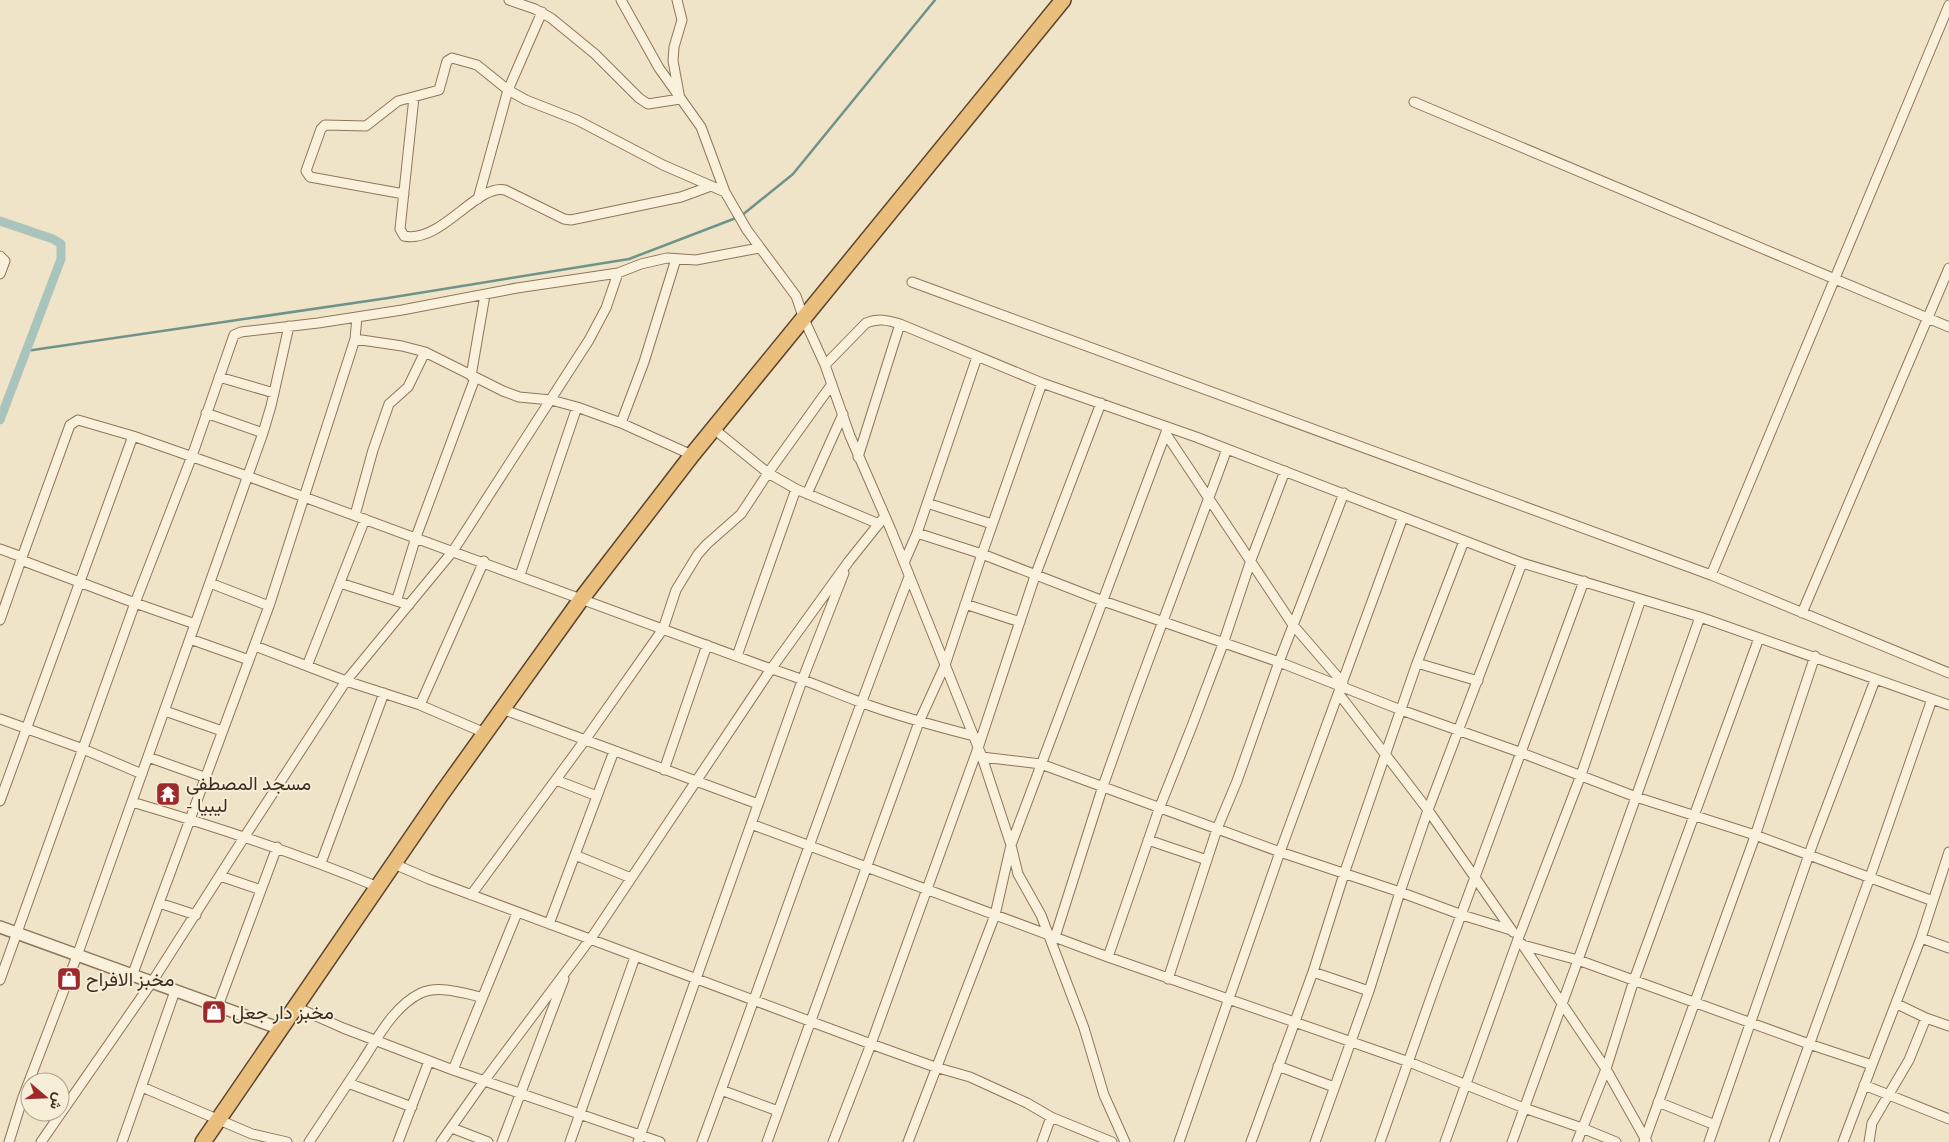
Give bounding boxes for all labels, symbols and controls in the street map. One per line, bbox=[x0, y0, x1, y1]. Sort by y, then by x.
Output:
place label: مسجد المصطفى - ليبيا bbox=[186, 772, 311, 817]
temple icon: مسجد المصطفى - ليبيا bbox=[155, 781, 181, 807]
shop icon: مخبز الافراح bbox=[56, 966, 82, 992]
place label: مخبز الافراح bbox=[86, 968, 174, 992]
shop icon: مخبز دار جعل bbox=[201, 999, 227, 1025]
place label: مخبز دار جعل bbox=[232, 1001, 334, 1024]
north arrow bbox=[20, 1072, 70, 1122]
text: ش bbox=[46, 1090, 68, 1112]

